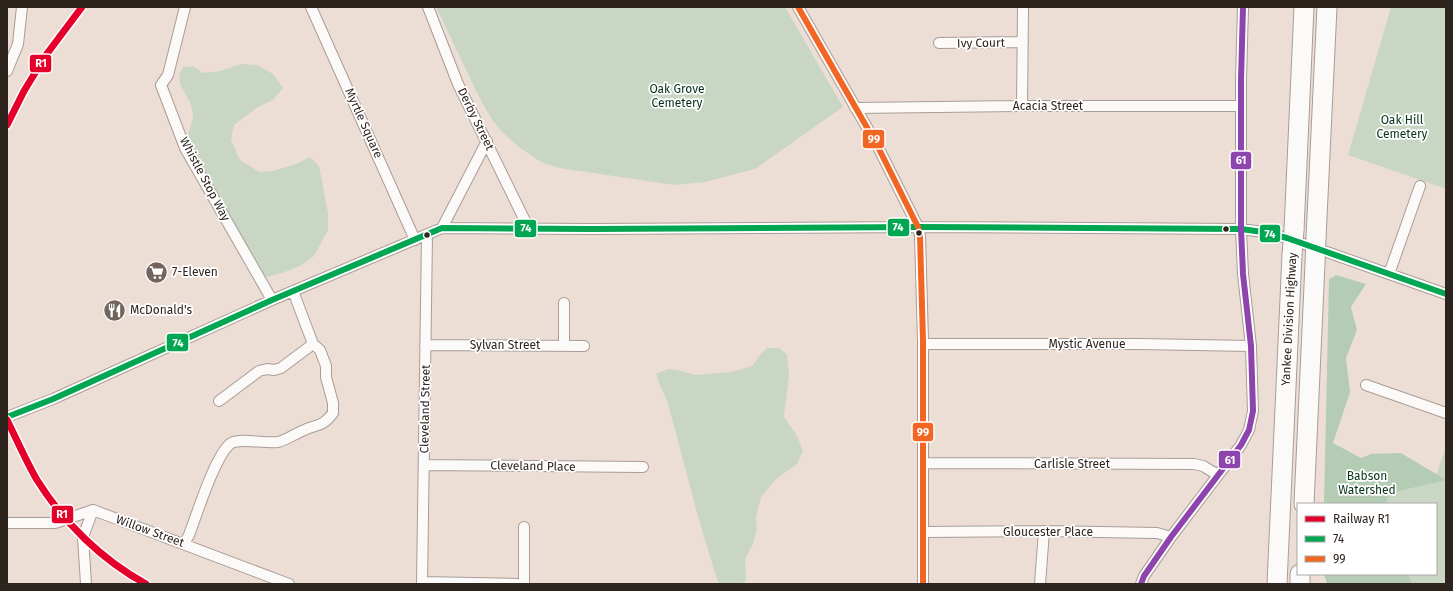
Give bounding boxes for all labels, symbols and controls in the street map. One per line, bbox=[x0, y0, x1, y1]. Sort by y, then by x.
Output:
street label: Ivy Court bbox=[957, 36, 1006, 50]
line badge: R1 bbox=[29, 54, 52, 73]
text: R1 bbox=[35, 57, 47, 70]
park label: Oak Grove Cemetery bbox=[649, 82, 705, 110]
street label: Myrtle Square bbox=[342, 86, 386, 160]
street label: Derby Street bbox=[455, 86, 497, 153]
street label: Acacia Street bbox=[1013, 99, 1084, 113]
park label: Oak Hill Cemetery bbox=[1376, 113, 1428, 141]
line badge: 99 bbox=[862, 129, 885, 149]
text: 99 bbox=[868, 133, 880, 146]
street label: Whistle Stop Way bbox=[177, 135, 233, 223]
line badge: 61 bbox=[1230, 151, 1252, 170]
text: 61 bbox=[1236, 154, 1246, 167]
line badge: 74 bbox=[887, 218, 910, 237]
line badge: 74 bbox=[514, 219, 537, 238]
text: 74 bbox=[893, 221, 903, 234]
text: 74 bbox=[521, 222, 531, 235]
unlabelled marker bbox=[1221, 224, 1231, 234]
line badge: 74 bbox=[1259, 224, 1281, 243]
unlabelled marker bbox=[914, 228, 924, 238]
text: 74 bbox=[1265, 228, 1275, 241]
unlabelled marker bbox=[422, 230, 432, 240]
street label: Yankee Division Highway bbox=[1279, 252, 1299, 386]
supermarket icon: 7-Eleven bbox=[143, 259, 169, 285]
place label: 7-Eleven bbox=[172, 265, 218, 279]
restaurant icon: McDonald's bbox=[102, 297, 128, 323]
place label: McDonald's bbox=[130, 303, 192, 317]
line badge: 74 bbox=[166, 333, 189, 352]
text: 74 bbox=[173, 337, 183, 350]
street label: Mystic Avenue bbox=[1048, 337, 1126, 351]
street label: Sylvan Street bbox=[470, 338, 541, 352]
street label: Cleveland Street bbox=[417, 364, 433, 454]
line badge: 99 bbox=[912, 422, 934, 442]
text: 99 bbox=[917, 426, 929, 439]
line badge: 61 bbox=[1218, 450, 1241, 469]
text: 61 bbox=[1225, 454, 1235, 467]
street label: Carlisle Street bbox=[1034, 457, 1111, 471]
street label: Cleveland Place bbox=[490, 458, 576, 474]
park label: Babson Watershed bbox=[1338, 469, 1396, 497]
legend bbox=[1297, 503, 1437, 575]
line badge: R1 bbox=[51, 505, 74, 524]
text: R1 bbox=[56, 508, 68, 521]
street label: Willow Street bbox=[114, 512, 187, 550]
text: Railway R1 bbox=[1333, 512, 1390, 526]
street label: Gloucester Place bbox=[1003, 525, 1093, 539]
text: 74 bbox=[1333, 532, 1345, 546]
text: 99 bbox=[1333, 552, 1346, 566]

